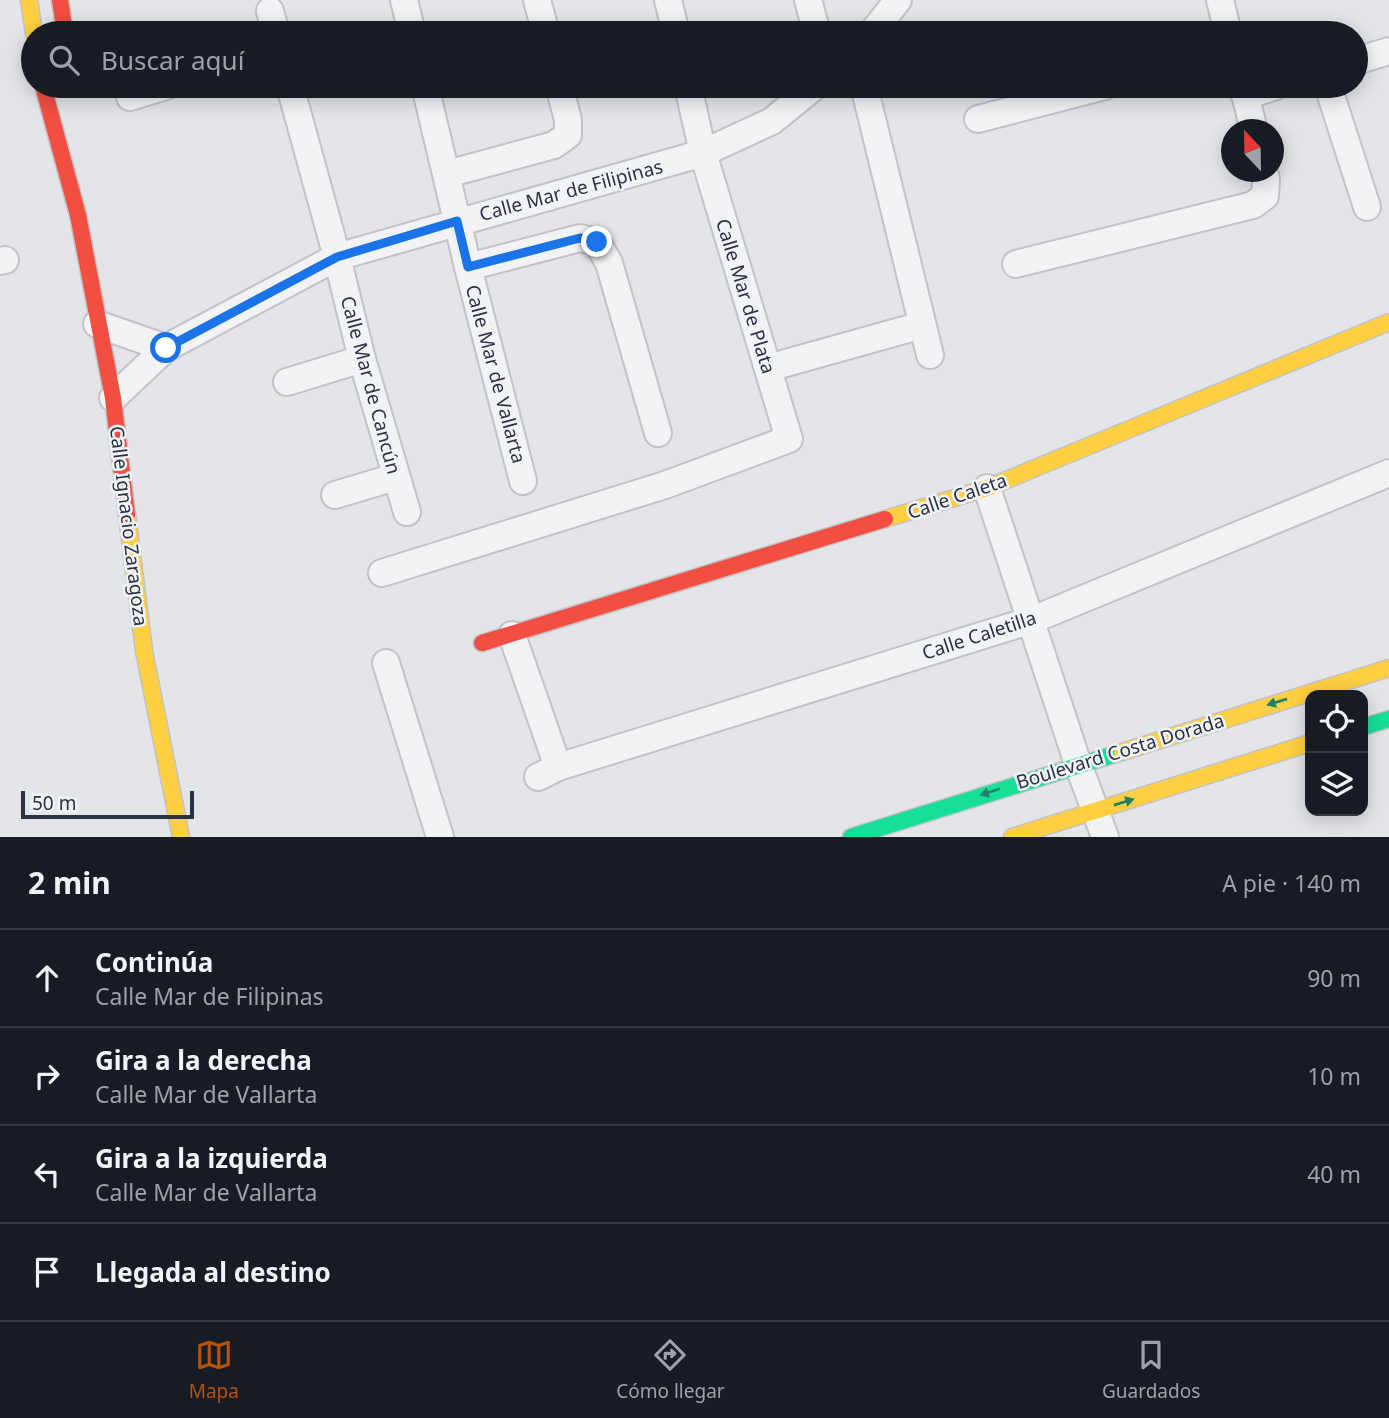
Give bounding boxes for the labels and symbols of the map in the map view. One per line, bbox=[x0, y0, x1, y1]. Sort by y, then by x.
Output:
north arrow bbox=[1221, 119, 1284, 182]
street label: Calle Mar de Filipinas bbox=[476, 153, 666, 227]
street label: Calle Mar de Plata bbox=[710, 215, 782, 377]
route end bbox=[581, 226, 612, 257]
street label: Calle Mar de Vallarta bbox=[460, 282, 532, 466]
street label: Calle Mar de Cancún bbox=[335, 293, 407, 477]
route start bbox=[150, 332, 181, 363]
street label: Calle Ignacio Zaragoza bbox=[104, 424, 154, 628]
street label: Calle Caleta bbox=[904, 467, 1010, 525]
street label: Calle Caletilla bbox=[919, 604, 1039, 666]
one-way arrow bbox=[1266, 698, 1287, 708]
street label: Boulevard Costa Dorada bbox=[1013, 707, 1227, 795]
scale bar bbox=[21, 788, 194, 820]
one-way arrow bbox=[979, 788, 1000, 798]
one-way arrow bbox=[1114, 796, 1135, 806]

